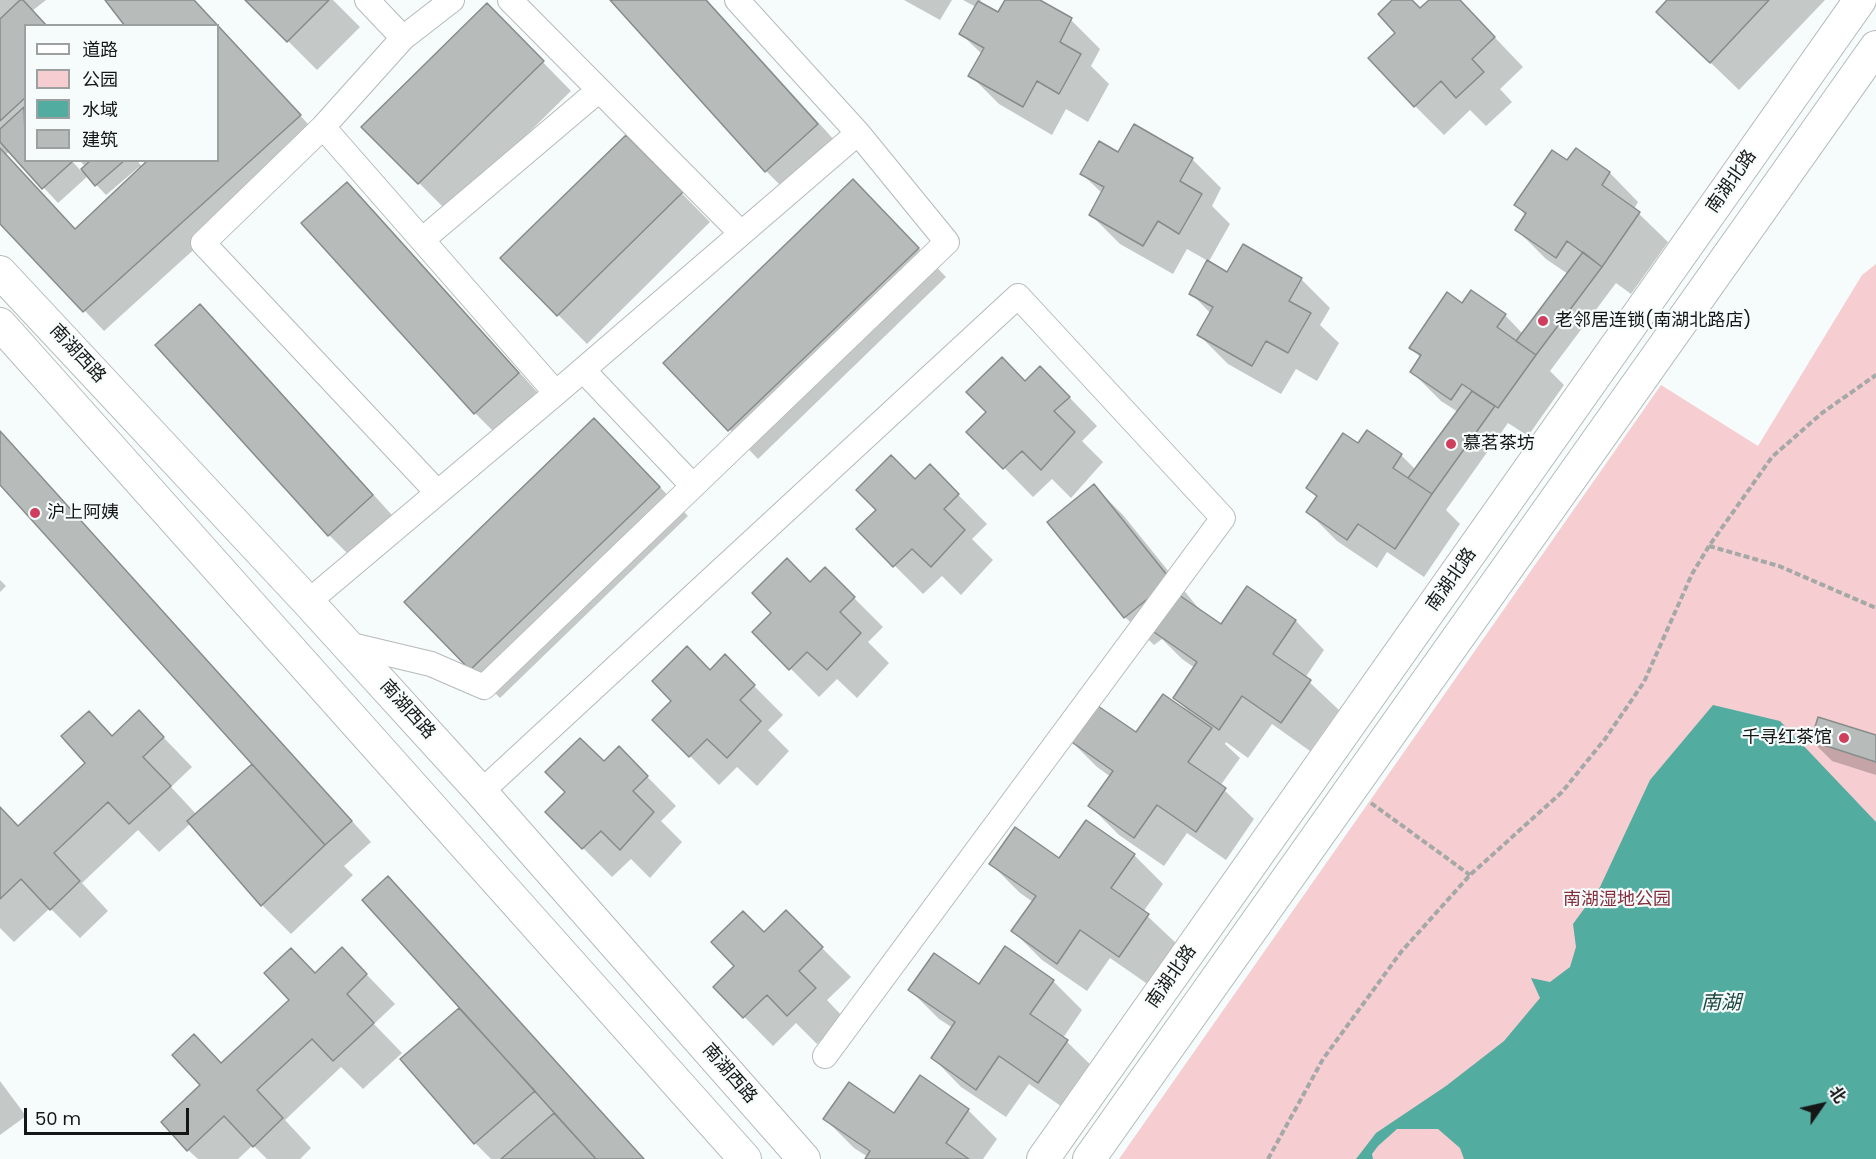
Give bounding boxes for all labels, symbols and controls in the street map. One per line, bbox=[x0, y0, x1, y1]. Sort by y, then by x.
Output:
legend bbox=[24, 24, 219, 162]
text: 道路 bbox=[82, 37, 118, 62]
text: 公园 bbox=[82, 67, 118, 92]
text: 水域 bbox=[82, 97, 118, 122]
text: 建筑 bbox=[82, 127, 118, 152]
street label: 南湖北路 bbox=[1703, 146, 1761, 218]
place label: 老邻居连锁(南湖北路店) bbox=[1555, 310, 1751, 332]
marker: 老邻居连锁(南湖北路店) bbox=[1536, 314, 1550, 328]
street label: 南湖西路 bbox=[45, 320, 109, 388]
place label: 慕茗茶坊 bbox=[1463, 433, 1535, 455]
marker: 慕茗茶坊 bbox=[1444, 437, 1458, 451]
place label: 沪上阿姨 bbox=[47, 502, 119, 524]
marker: 沪上阿姨 bbox=[28, 506, 42, 520]
street label: 南湖北路 bbox=[1423, 544, 1481, 616]
street label: 南湖西路 bbox=[375, 676, 439, 744]
place label: 千寻红茶馆 bbox=[1742, 727, 1832, 749]
marker: 千寻红茶馆 bbox=[1837, 731, 1851, 745]
park label: 南湖湿地公园 bbox=[1563, 889, 1671, 911]
street label: 南湖北路 bbox=[1143, 941, 1201, 1013]
water label: 南湖 bbox=[1701, 992, 1741, 1016]
street label: 南湖西路 bbox=[697, 1040, 761, 1108]
north arrow bbox=[1792, 1075, 1852, 1135]
text: 北 bbox=[1823, 1082, 1851, 1108]
scale bar bbox=[27, 1096, 192, 1134]
text: 50 m bbox=[35, 1106, 81, 1131]

